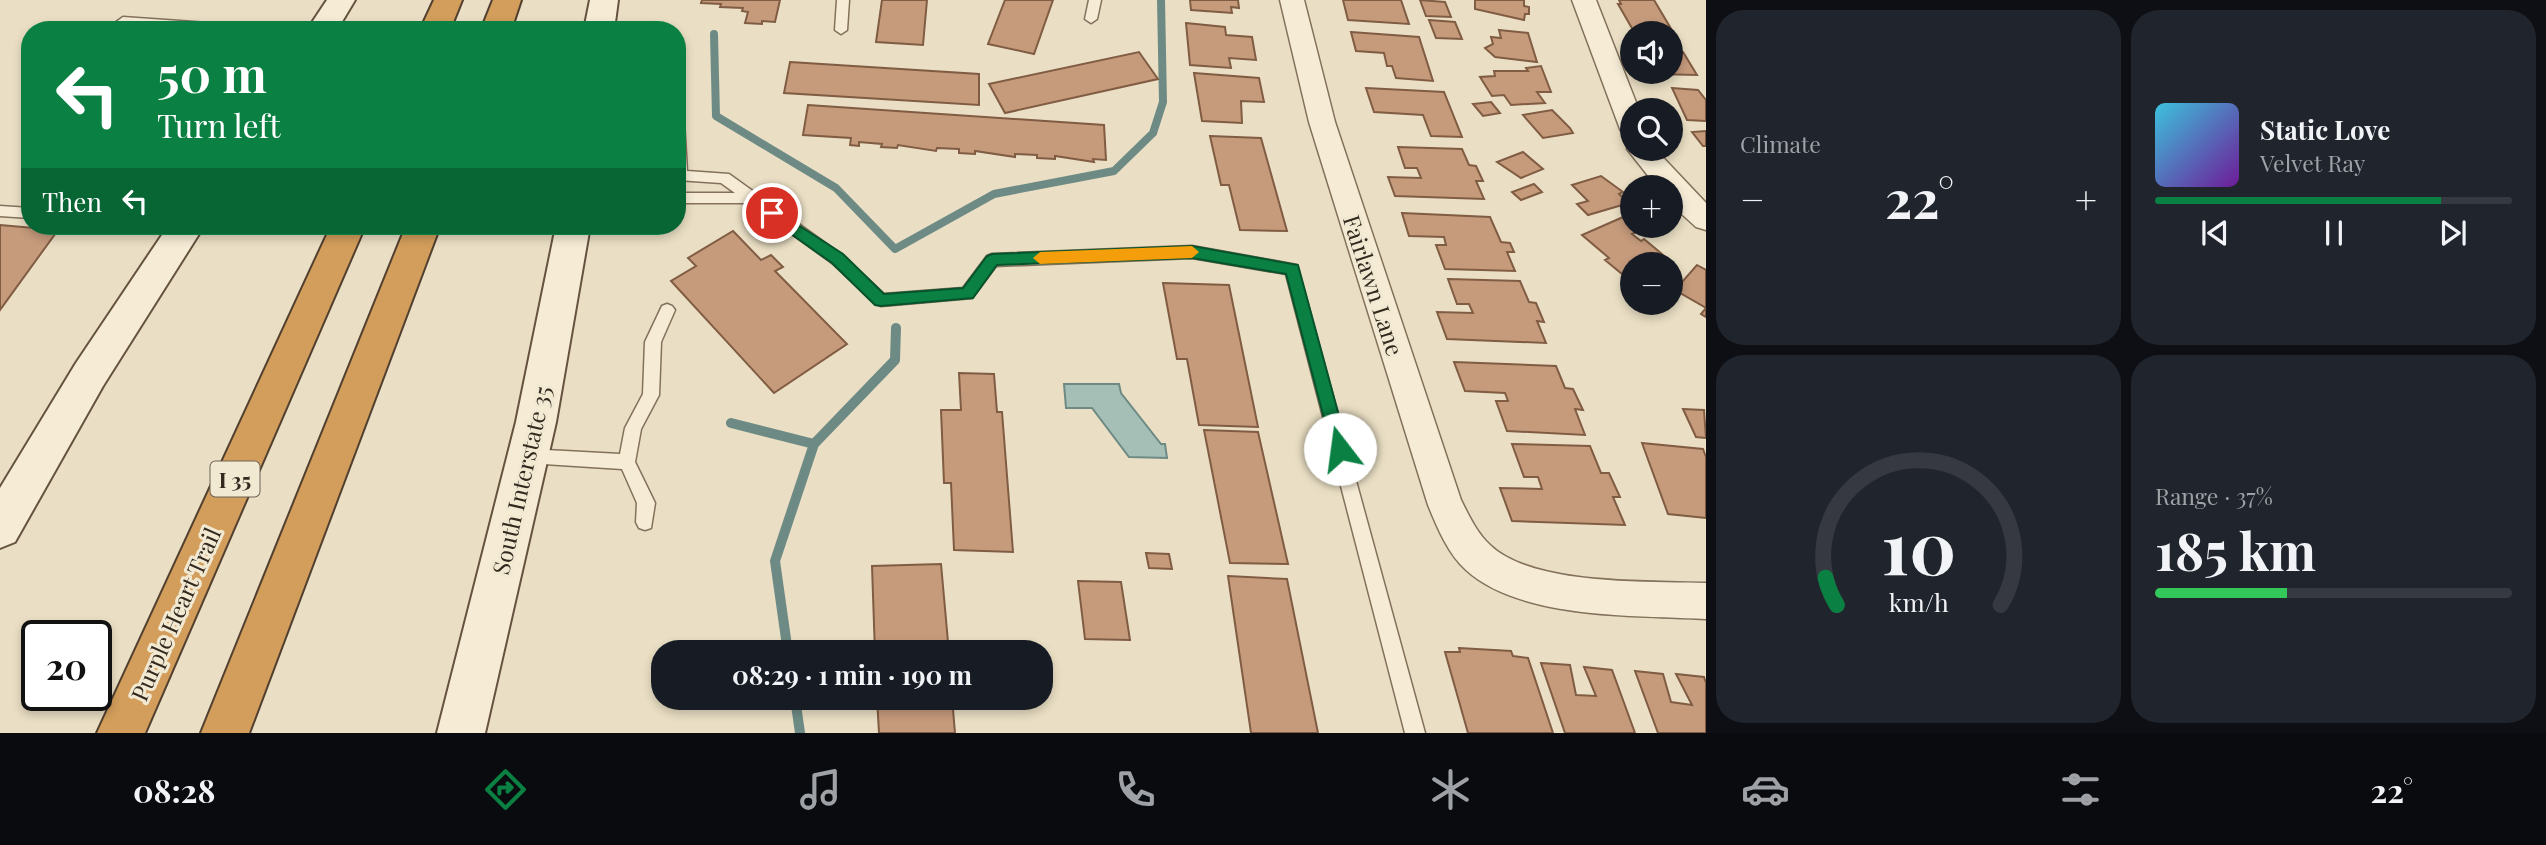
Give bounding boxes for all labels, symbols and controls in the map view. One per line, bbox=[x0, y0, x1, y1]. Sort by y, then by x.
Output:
map controls bbox=[1620, 21, 1683, 315]
button: sound bbox=[1620, 21, 1683, 84]
text: 50 m bbox=[157, 40, 267, 105]
icon: left bbox=[42, 49, 133, 140]
button: search bbox=[1620, 98, 1683, 161]
text: Turn left bbox=[157, 103, 281, 146]
text: Static Love bbox=[2260, 112, 2390, 147]
text: Climate bbox=[1740, 128, 1821, 159]
text: Velvet Ray bbox=[2260, 147, 2365, 178]
text: 22° bbox=[1885, 163, 1954, 232]
text: − bbox=[1740, 173, 1765, 224]
text: + bbox=[2075, 173, 2097, 224]
button: + bbox=[1620, 175, 1683, 238]
icon: left bbox=[116, 182, 154, 220]
pin bbox=[742, 183, 802, 243]
text: Then bbox=[42, 184, 102, 219]
icon: arrive bbox=[753, 194, 791, 232]
street label: Fairlawn Lane bbox=[1337, 211, 1411, 359]
icon: previous bbox=[2196, 214, 2234, 252]
icon: pause bbox=[2315, 214, 2353, 252]
icon: next bbox=[2434, 214, 2472, 252]
button: − bbox=[1620, 252, 1683, 315]
street label: South Interstate 35 bbox=[484, 383, 558, 577]
position arrow bbox=[1303, 412, 1377, 486]
road number: I 35 bbox=[210, 462, 260, 496]
text: Range · 37% bbox=[2155, 480, 2273, 511]
text: 10 bbox=[1881, 496, 1956, 593]
text: 185 km bbox=[2155, 515, 2316, 584]
street label: Purple Heart Trail bbox=[123, 522, 227, 706]
text: km/h bbox=[1889, 585, 1949, 618]
speed limit sign: 20 bbox=[21, 620, 112, 711]
text: 08:29 · 1 min · 190 m bbox=[732, 657, 972, 692]
icon: directions bbox=[481, 765, 530, 814]
icon: music bbox=[796, 765, 845, 814]
icon: phone bbox=[1111, 765, 1160, 814]
icon: climate bbox=[1426, 765, 1475, 814]
icon: car bbox=[1741, 765, 1790, 814]
icon: filters bbox=[2056, 765, 2105, 814]
text: 08:28 bbox=[133, 768, 215, 811]
text: 22° bbox=[2370, 768, 2413, 811]

